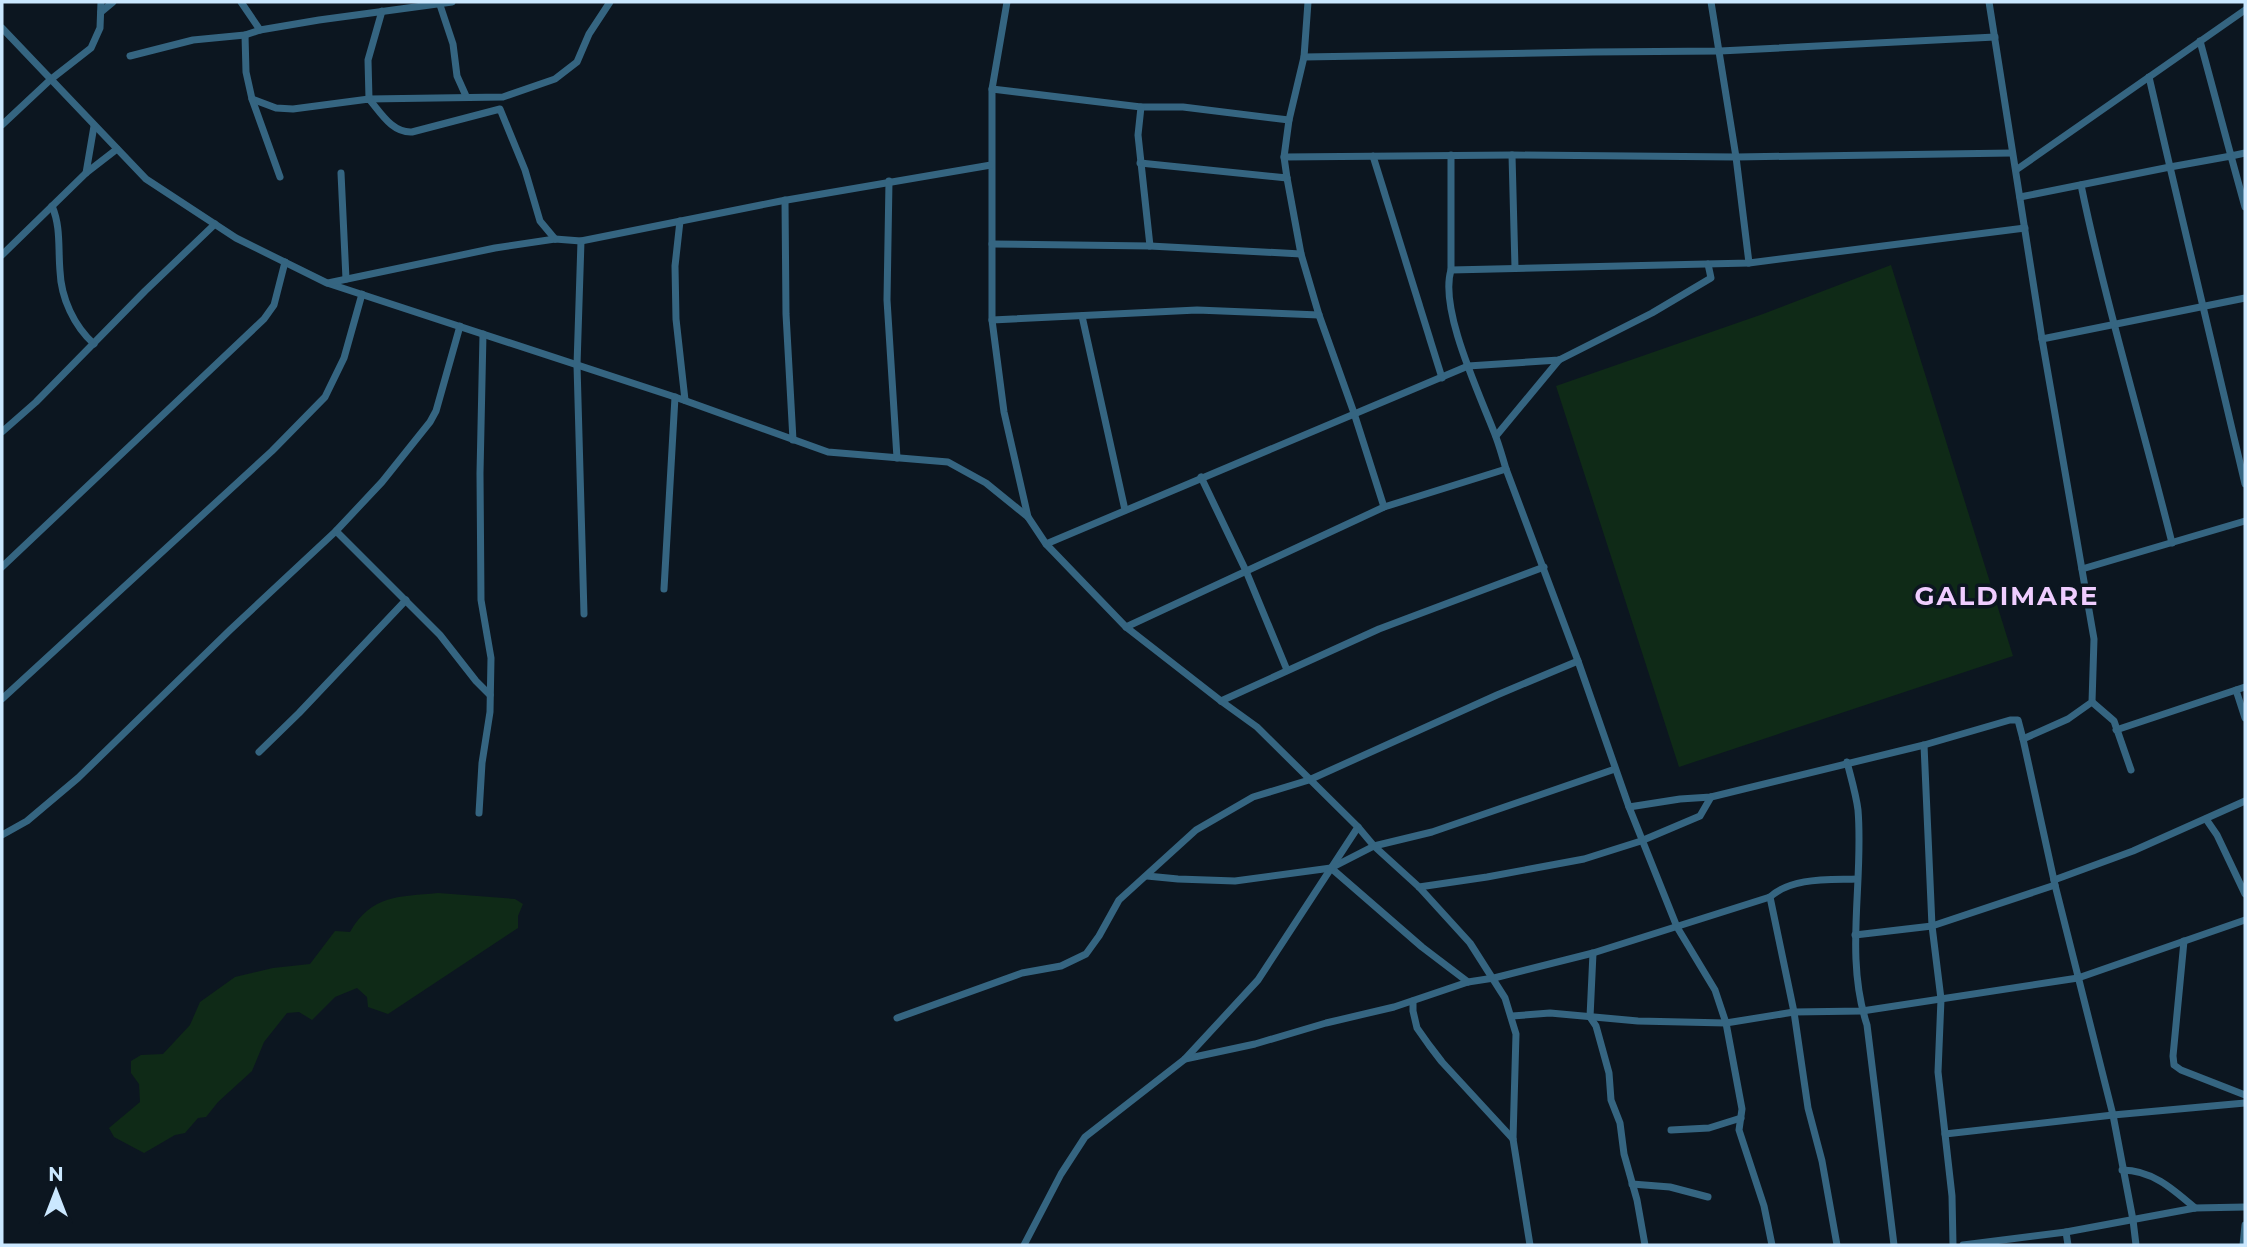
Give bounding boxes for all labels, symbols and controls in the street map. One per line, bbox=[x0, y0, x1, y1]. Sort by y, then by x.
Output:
district label: GALDIMARE bbox=[1915, 580, 2099, 612]
north arrow bbox=[21, 1156, 91, 1226]
text: N bbox=[48, 1163, 64, 1186]

